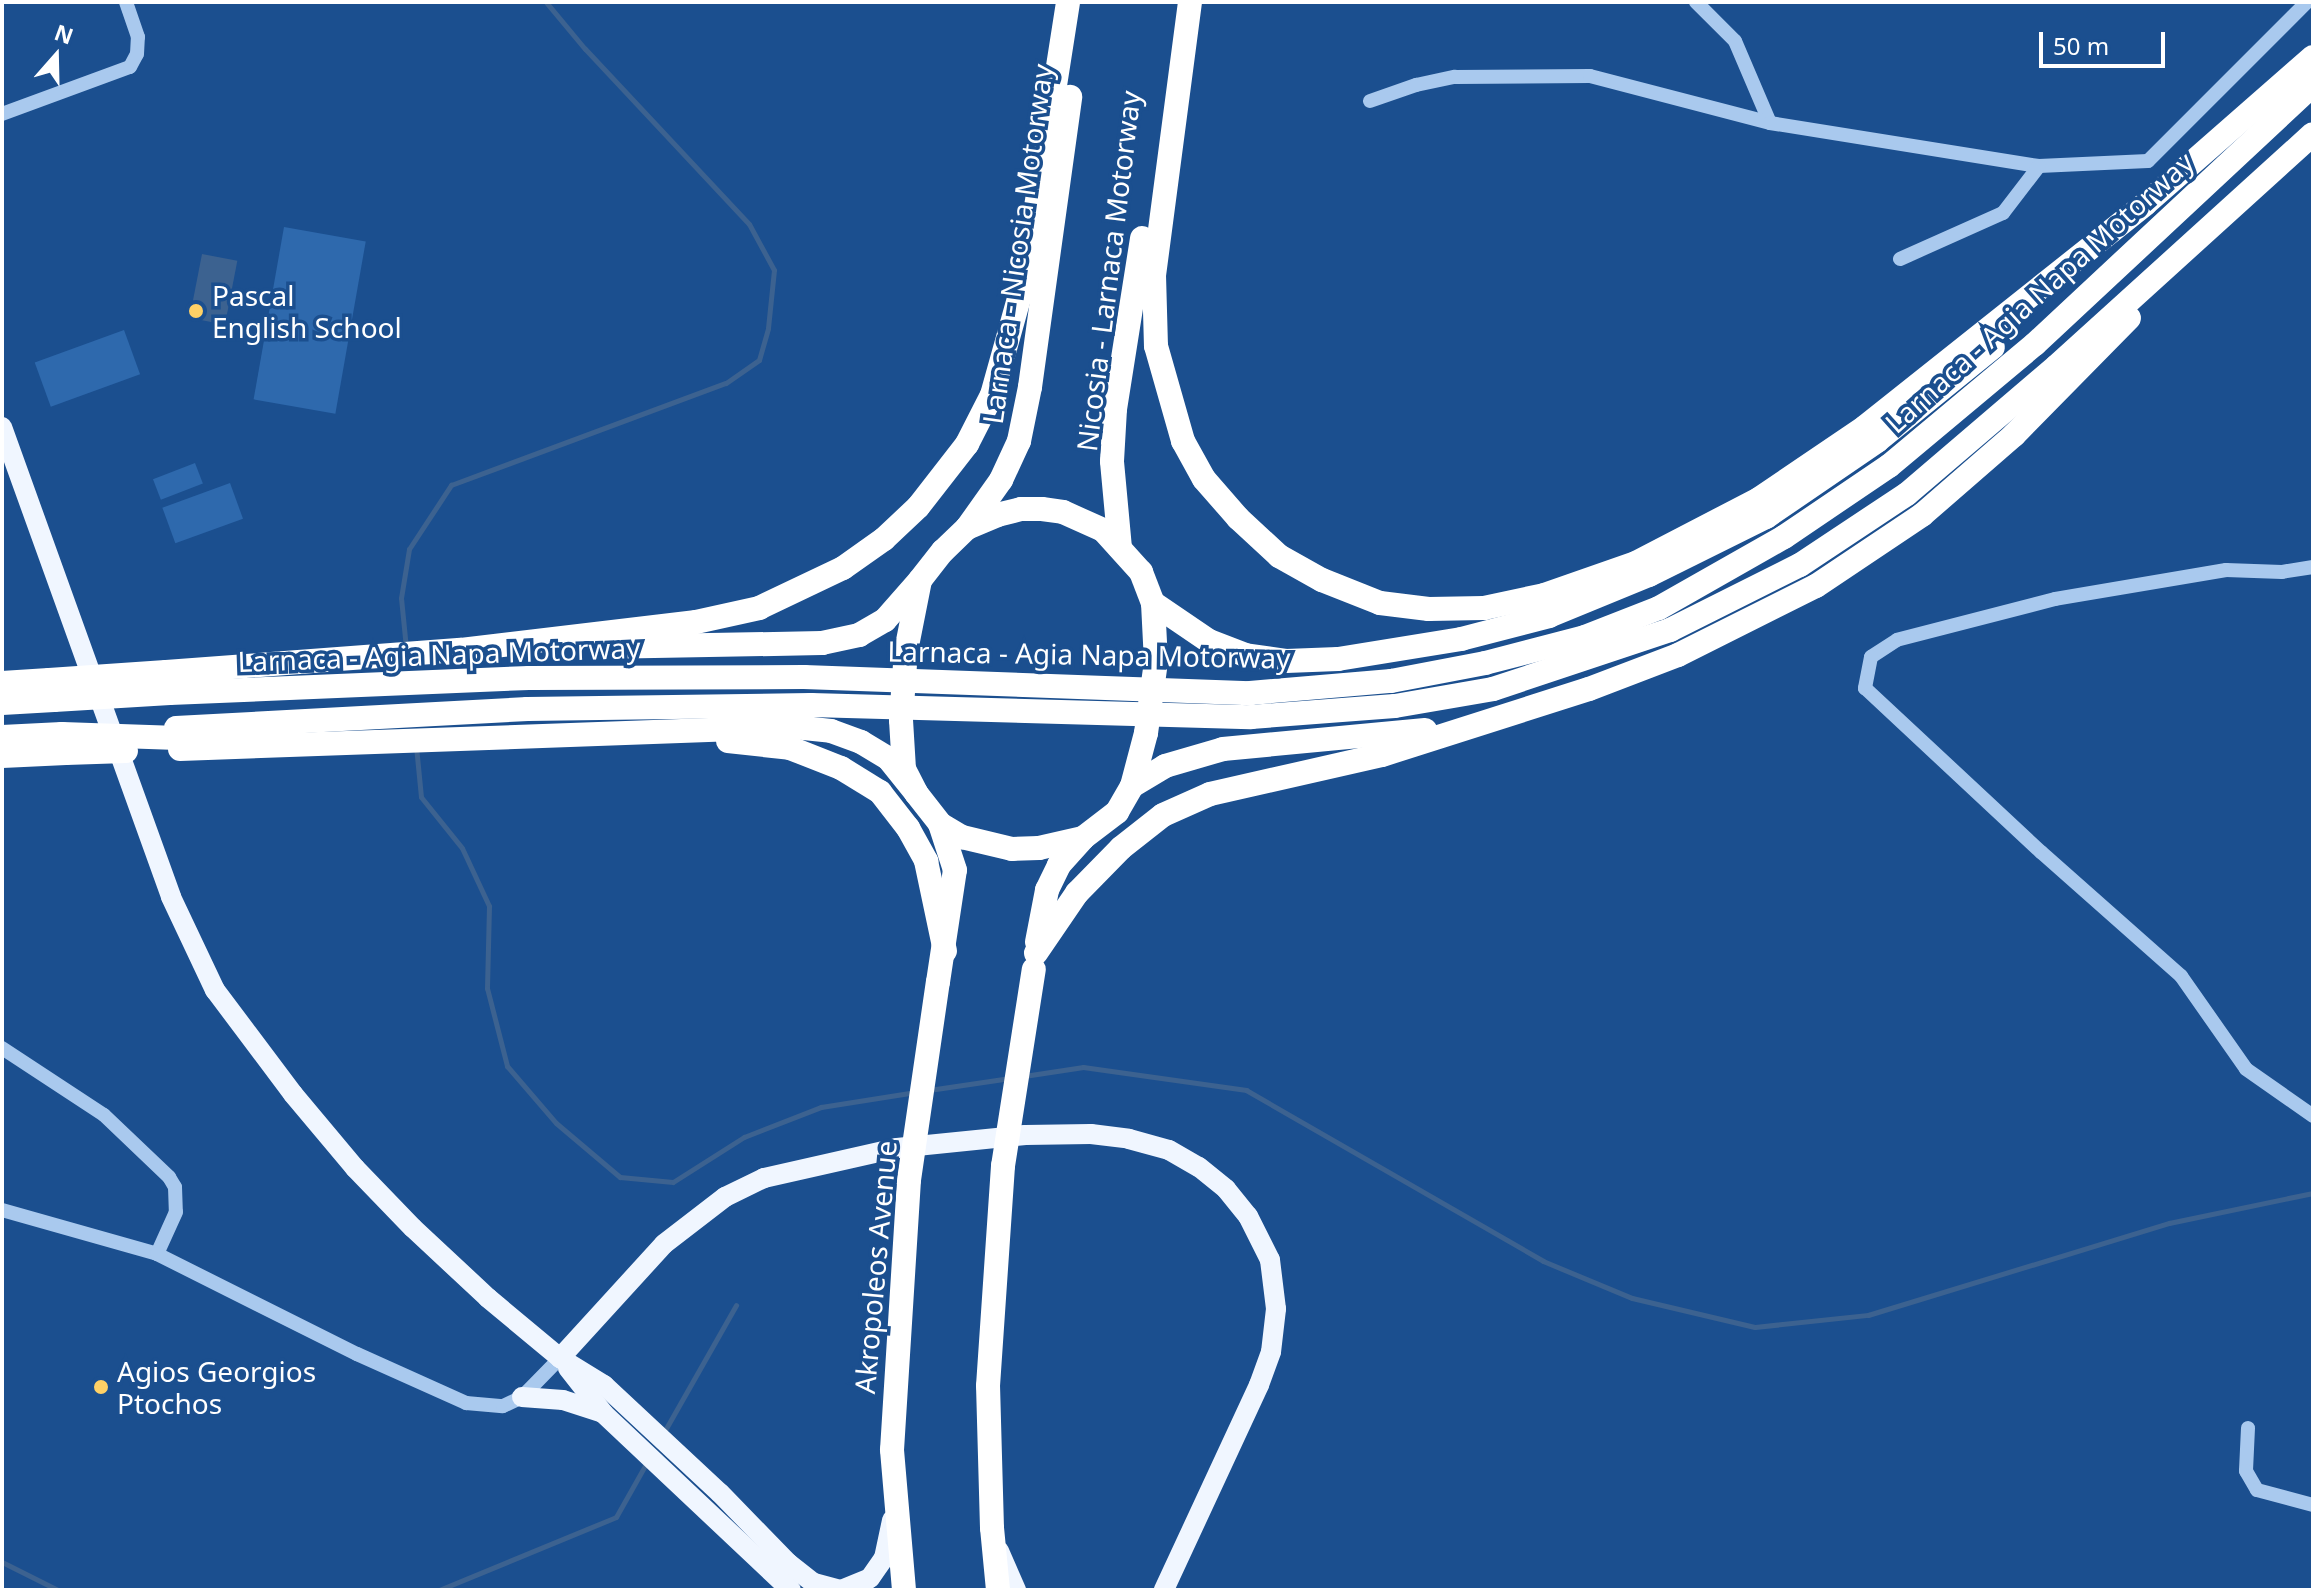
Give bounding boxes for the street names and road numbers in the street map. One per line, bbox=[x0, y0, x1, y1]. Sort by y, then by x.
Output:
street label: Larnaca - Nicosia Motorway bbox=[975, 62, 1059, 426]
street label: Nicosia - Larnaca Motorway bbox=[1069, 89, 1147, 453]
street label: Larnaca - Agia Napa Motorway bbox=[1878, 145, 2200, 439]
street label: Larnaca - Agia Napa Motorway bbox=[237, 630, 641, 678]
street label: Larnaca - Agia Napa Motorway bbox=[887, 634, 1291, 674]
street label: Akropoleos Avenue bbox=[847, 1139, 903, 1395]

